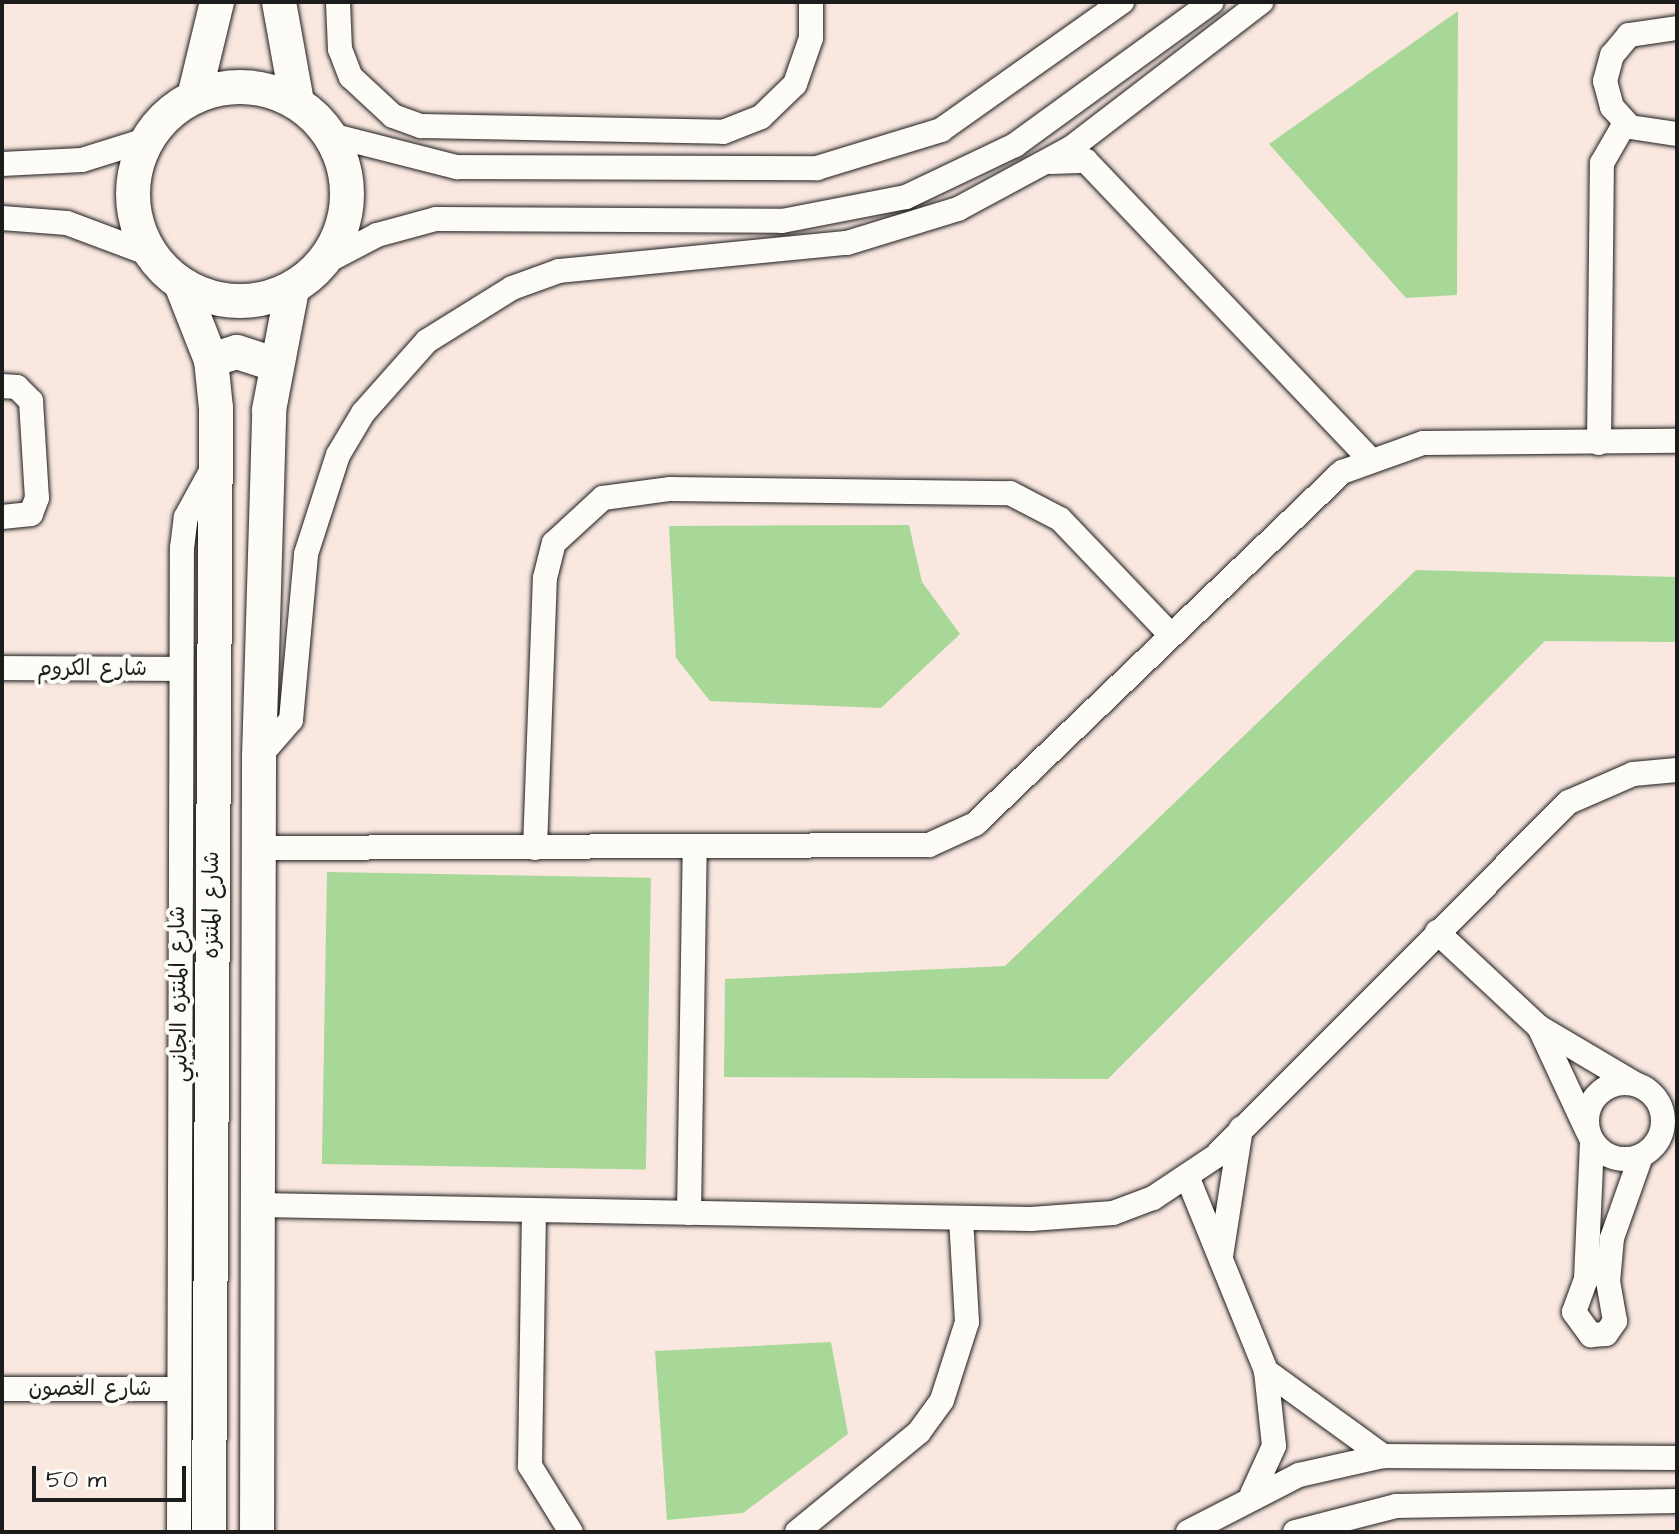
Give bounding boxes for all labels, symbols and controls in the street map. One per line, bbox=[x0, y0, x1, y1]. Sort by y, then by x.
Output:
street label: شارع الكروم bbox=[37, 656, 147, 682]
street label: شارع المنتزه bbox=[199, 851, 225, 959]
street label: شارع المنتزه الجانبي bbox=[164, 906, 194, 1082]
street label: شارع الغصون bbox=[28, 1376, 152, 1402]
scale bar bbox=[36, 1450, 190, 1500]
text: 50 m bbox=[46, 1463, 106, 1497]

